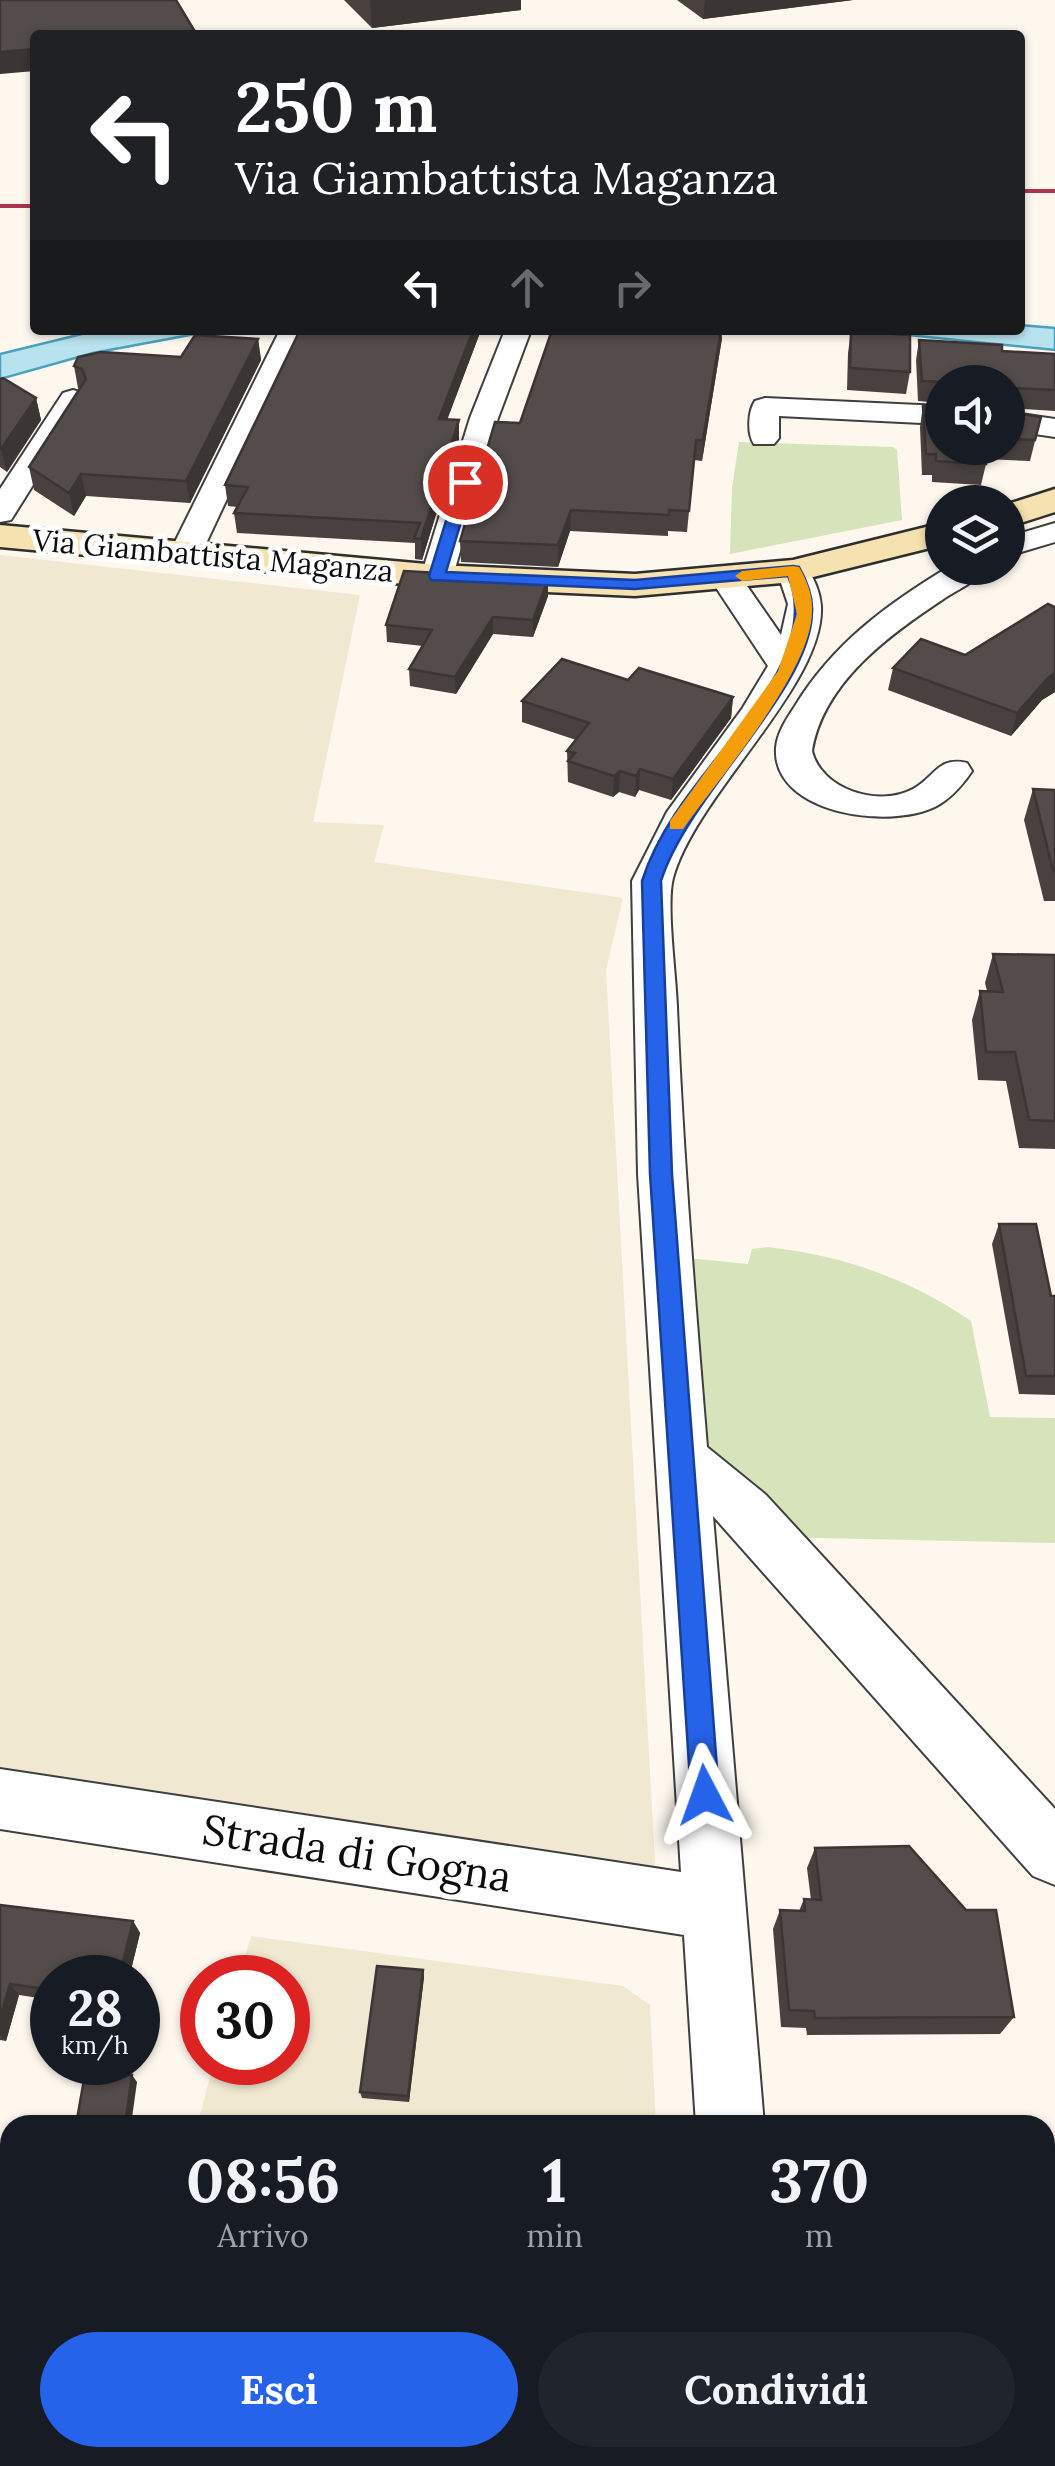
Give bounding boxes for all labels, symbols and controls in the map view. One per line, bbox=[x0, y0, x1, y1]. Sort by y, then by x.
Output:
text: 250 m bbox=[235, 62, 437, 151]
icon: left bbox=[70, 70, 200, 200]
text: Via Giambattista Maganza bbox=[235, 149, 778, 206]
icon: left bbox=[395, 260, 450, 315]
icon: ahead bbox=[500, 260, 555, 315]
icon: right bbox=[605, 260, 660, 315]
map controls bbox=[925, 365, 1025, 585]
button: sound bbox=[925, 365, 1025, 465]
pin bbox=[423, 440, 508, 525]
icon: arrive bbox=[438, 455, 493, 510]
button: layers bbox=[925, 485, 1025, 585]
street label: Via Giambattista Maganza bbox=[30, 520, 395, 591]
position arrow bbox=[653, 1743, 757, 1847]
street label: Strada di Gogna bbox=[199, 1802, 515, 1904]
speed limit sign: 30 bbox=[180, 1955, 310, 2085]
text: 28 bbox=[67, 1976, 123, 2040]
text: km/h bbox=[61, 2029, 129, 2061]
text: 08:56 bbox=[186, 2142, 340, 2218]
text: 1 bbox=[543, 2142, 567, 2218]
text: 370 bbox=[769, 2142, 869, 2218]
text: Arrivo bbox=[217, 2215, 309, 2256]
text: min bbox=[526, 2215, 583, 2256]
text: m bbox=[805, 2215, 833, 2256]
button: Esci bbox=[40, 2332, 518, 2447]
button: Condividi bbox=[538, 2332, 1015, 2447]

